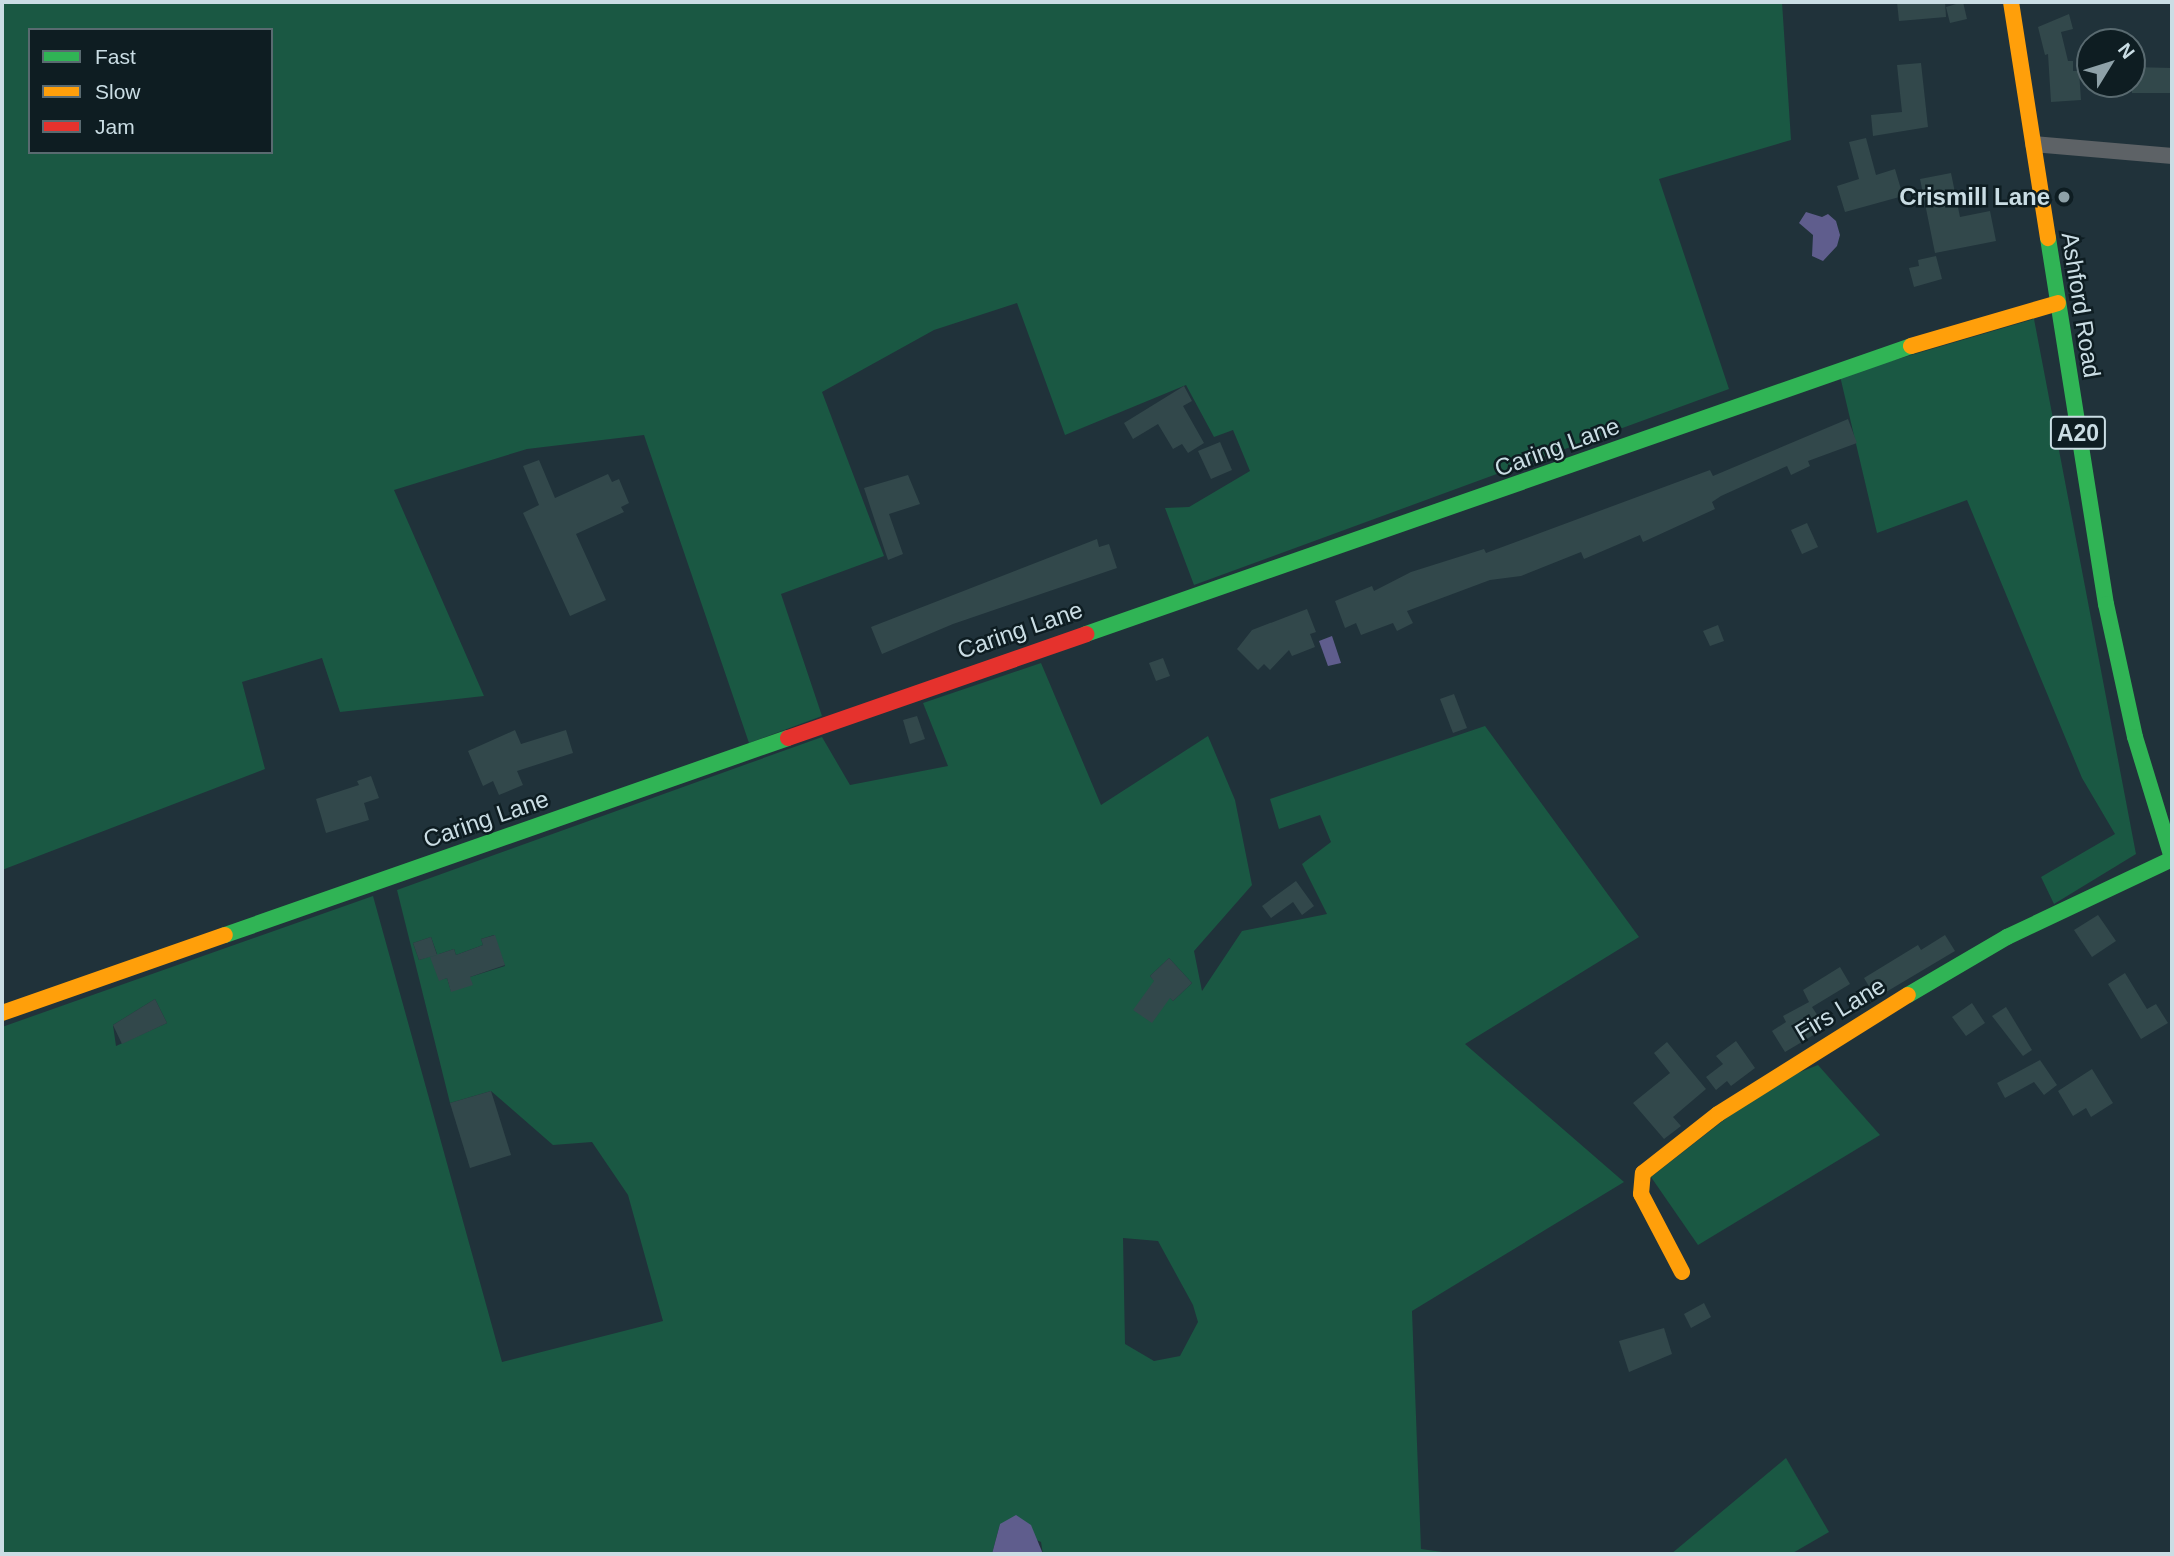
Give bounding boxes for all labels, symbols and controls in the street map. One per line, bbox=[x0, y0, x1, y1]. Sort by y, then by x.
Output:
legend bbox=[28, 28, 273, 154]
north arrow bbox=[2076, 28, 2146, 98]
text: N bbox=[2114, 39, 2139, 63]
text: Fast bbox=[95, 45, 136, 68]
text: Slow bbox=[95, 80, 141, 103]
text: Jam bbox=[95, 115, 135, 138]
place label: Crismill Lane bbox=[1899, 183, 2050, 211]
marker: Crismill Lane bbox=[2056, 189, 2072, 205]
street label: Ashford Road bbox=[2055, 230, 2107, 380]
street label: Caring Lane bbox=[1491, 411, 1623, 483]
road number: A20 bbox=[2048, 414, 2108, 452]
street label: Caring Lane bbox=[953, 595, 1087, 665]
street label: Caring Lane bbox=[419, 784, 553, 854]
street label: Firs Lane bbox=[1790, 971, 1890, 1047]

